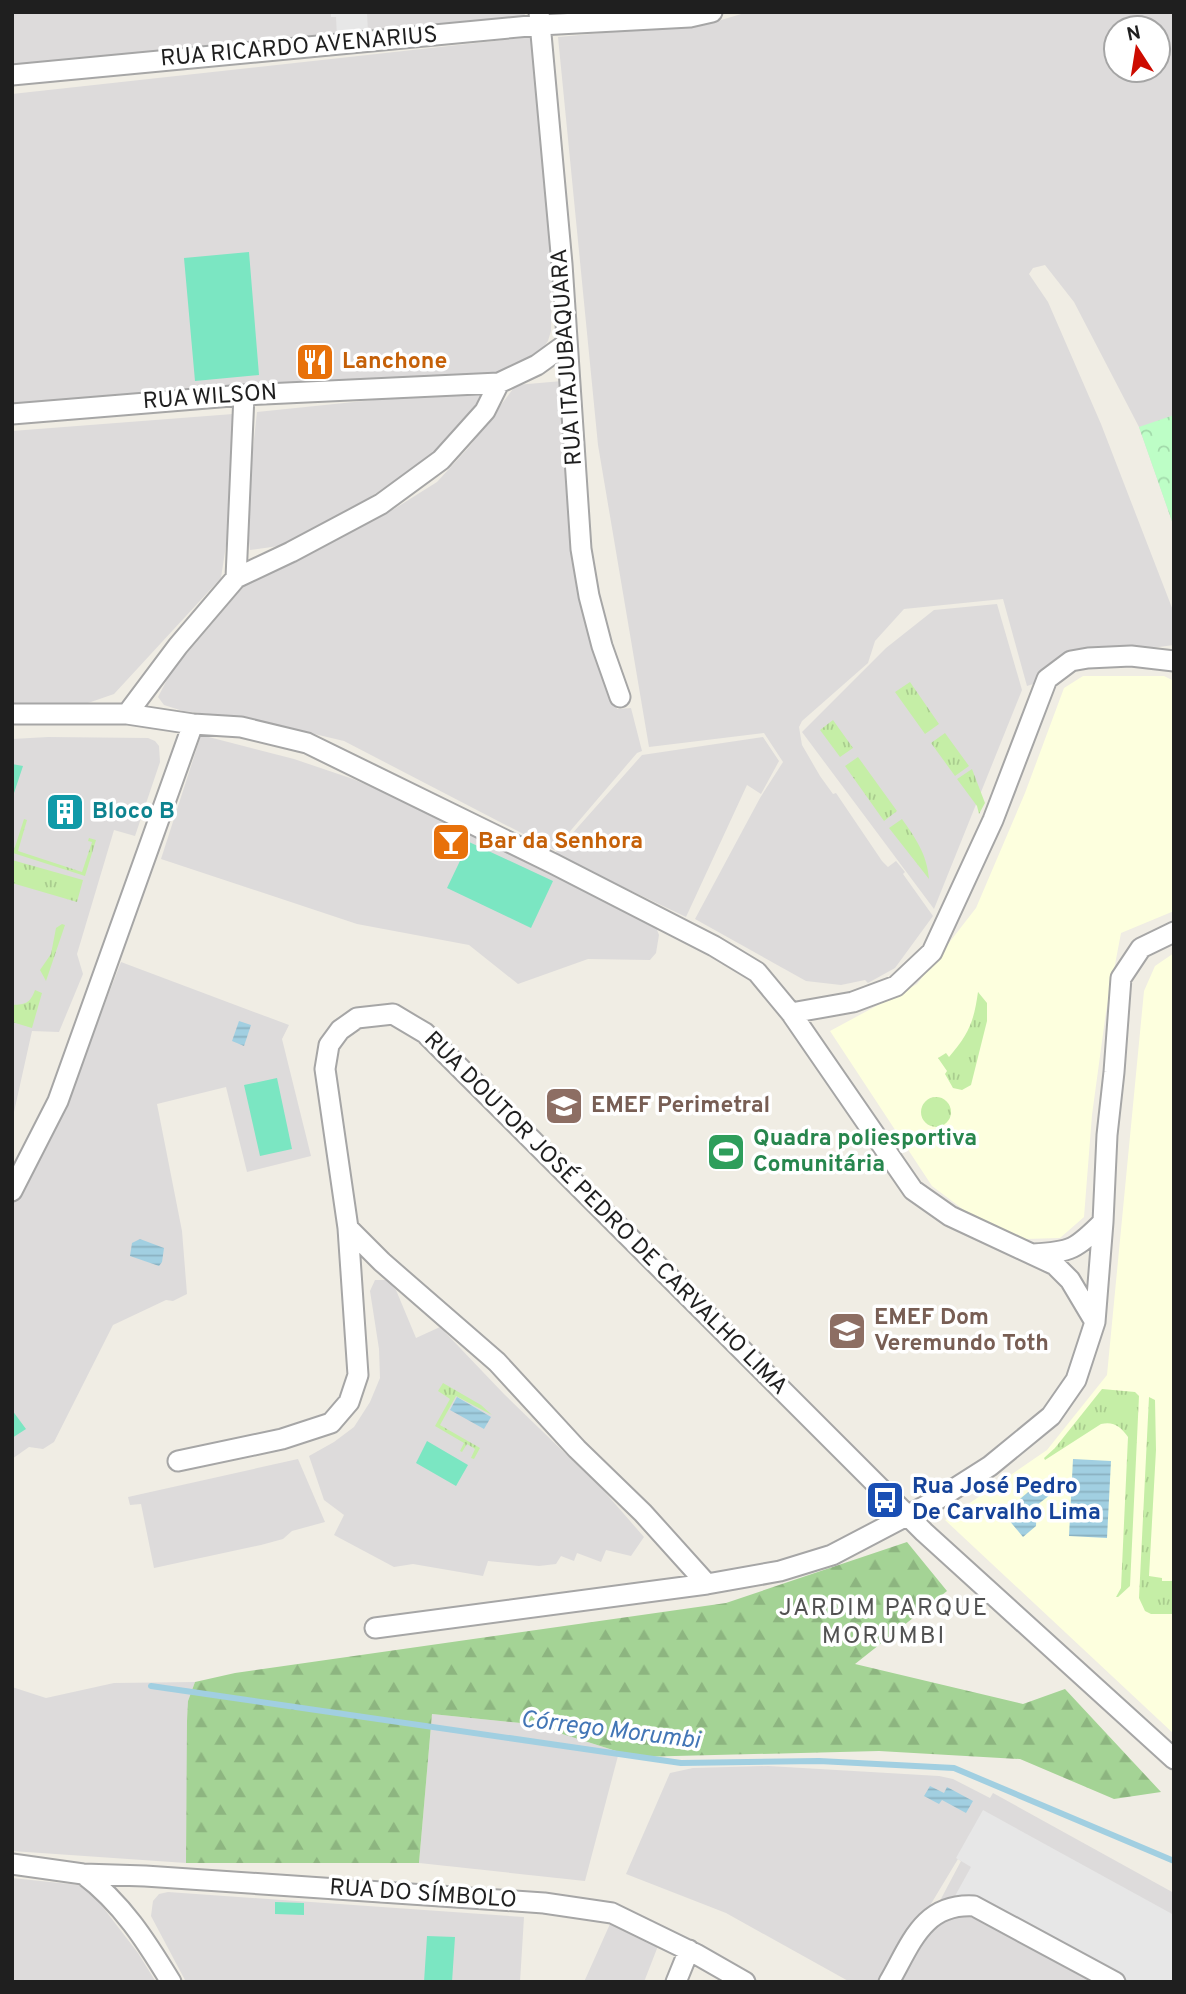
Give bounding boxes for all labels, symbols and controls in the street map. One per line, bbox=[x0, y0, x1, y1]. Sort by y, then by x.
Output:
north arrow bbox=[1102, 14, 1172, 84]
street label: RUA RICARDO AVENARIUS bbox=[159, 21, 439, 75]
text: N bbox=[1125, 21, 1143, 47]
street label: RUA ITAJUBAQUARA bbox=[546, 247, 590, 467]
restaurant icon: Lanchone bbox=[294, 341, 336, 383]
place label: Lanchone bbox=[342, 348, 447, 377]
street label: RUA WILSON bbox=[142, 379, 278, 417]
building icon: Bloco B bbox=[44, 791, 86, 833]
place label: Bloco B bbox=[92, 798, 175, 827]
bar icon: Bar da Senhora bbox=[430, 821, 472, 863]
place label: Bar da Senhora bbox=[478, 828, 643, 857]
street label: RUA DOUTOR JOSÉ PEDRO DE CARVALHO LIMA bbox=[417, 1025, 794, 1402]
school or university icon: EMEF Perimetral bbox=[543, 1085, 585, 1127]
place label: EMEF Perimetral bbox=[591, 1092, 770, 1121]
place label: Quadra poliesportiva Comunitária bbox=[753, 1125, 977, 1180]
sports icon: Quadra poliesportiva Comunitária bbox=[705, 1131, 747, 1173]
place label: EMEF Dom Veremundo Toth bbox=[874, 1304, 1049, 1359]
school or university icon: EMEF Dom Veremundo Toth bbox=[826, 1310, 868, 1352]
place label: Rua José Pedro De Carvalho Lima bbox=[912, 1473, 1101, 1528]
bus stop icon: Rua José Pedro De Carvalho Lima bbox=[864, 1479, 906, 1521]
district label: JARDIM PARQUE MORUMBI bbox=[779, 1594, 989, 1652]
water label: Córrego Morumbi bbox=[519, 1705, 702, 1757]
street label: RUA DO SÍMBOLO bbox=[328, 1873, 518, 1916]

